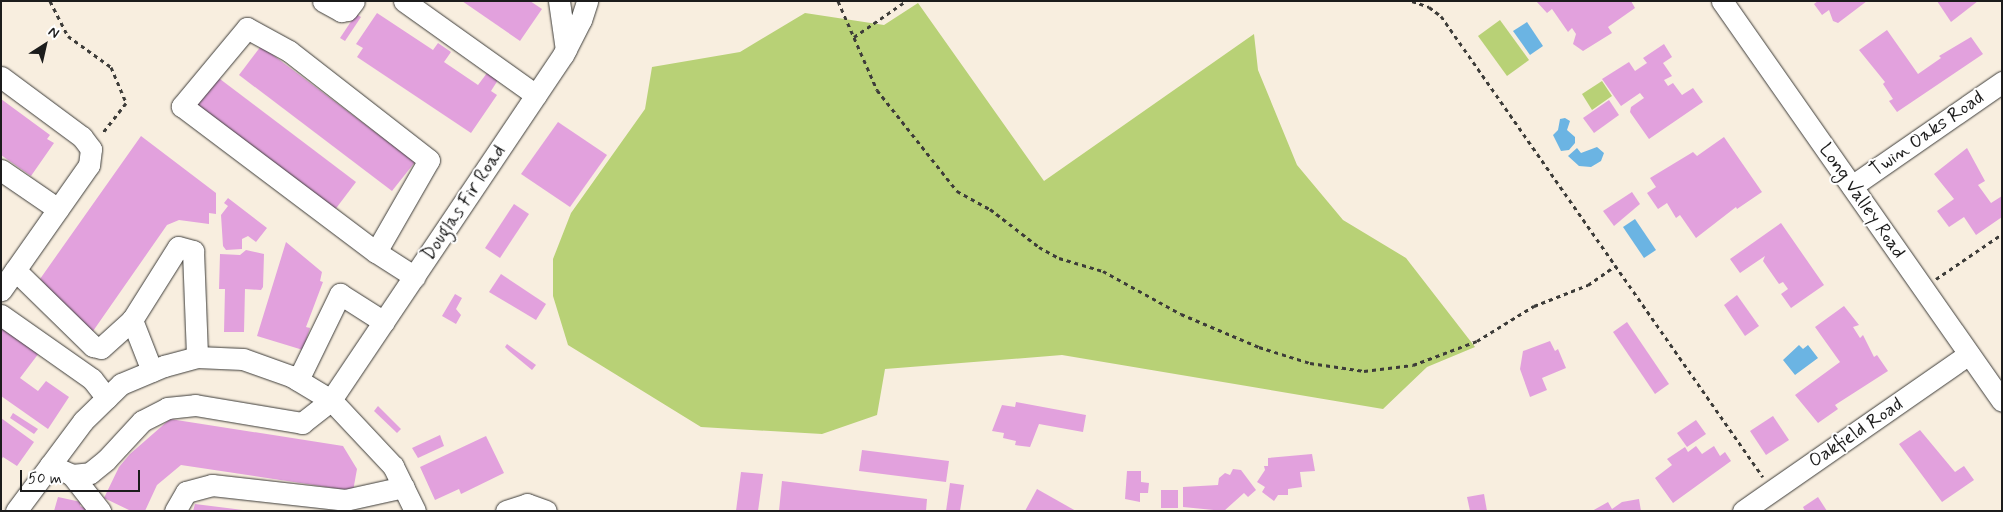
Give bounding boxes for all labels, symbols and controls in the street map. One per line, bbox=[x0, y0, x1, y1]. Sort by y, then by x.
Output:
north arrow bbox=[20, 20, 70, 70]
text: N bbox=[45, 23, 63, 43]
street label: Twin Oaks Road bbox=[1867, 87, 1987, 181]
street label: Long Valley Road bbox=[1814, 139, 1910, 263]
street label: Douglas Fir Road bbox=[418, 142, 510, 264]
street label: Oakfield Road bbox=[1805, 393, 1907, 473]
scale bar bbox=[22, 460, 142, 492]
text: 50 m bbox=[28, 469, 62, 489]

